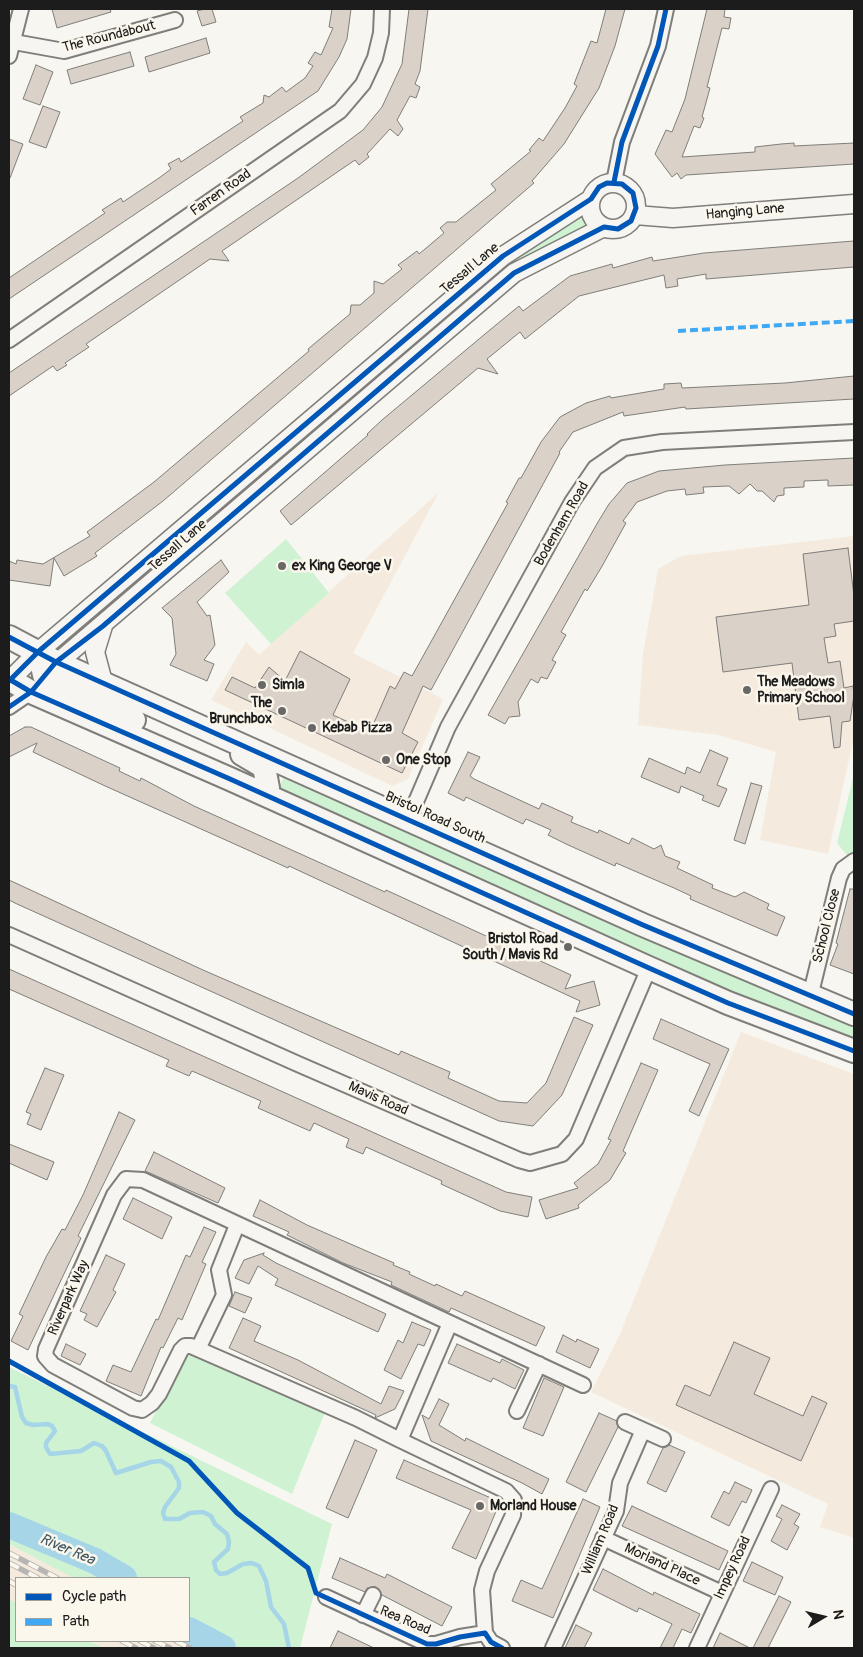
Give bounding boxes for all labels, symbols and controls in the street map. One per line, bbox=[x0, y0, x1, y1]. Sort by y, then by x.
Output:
street label: The Roundabout bbox=[61, 17, 157, 57]
street label: Farren Road bbox=[187, 166, 255, 220]
street label: Hanging Lane bbox=[705, 200, 785, 224]
street label: Tessall Lane bbox=[437, 240, 503, 298]
street label: Bodenham Road bbox=[531, 479, 593, 569]
street label: Tessall Lane bbox=[146, 516, 210, 576]
place label: ex King George V bbox=[292, 558, 392, 574]
marker: ex King George V bbox=[276, 560, 288, 572]
place label: The Meadows Primary School bbox=[757, 674, 845, 706]
place label: Simla bbox=[272, 677, 305, 693]
marker: Simla bbox=[256, 679, 268, 691]
marker: The Meadows Primary School bbox=[741, 684, 753, 696]
place label: The Brunchbox bbox=[209, 695, 272, 728]
marker: The Brunchbox bbox=[276, 705, 288, 717]
place label: Kebab Pizza bbox=[322, 720, 392, 736]
marker: Kebab Pizza bbox=[306, 722, 318, 734]
place label: One Stop bbox=[396, 752, 451, 768]
marker: One Stop bbox=[380, 754, 392, 766]
street label: Bristol Road South bbox=[382, 788, 488, 848]
street label: School Close bbox=[810, 887, 844, 965]
place label: Bristol Road South / Mavis Rd bbox=[462, 931, 558, 964]
marker: Bristol Road South / Mavis Rd bbox=[562, 941, 574, 953]
street label: Mavis Road bbox=[345, 1078, 411, 1120]
street label: Riverpark Way bbox=[45, 1258, 93, 1338]
place label: Morland House bbox=[490, 1498, 576, 1514]
marker: Morland House bbox=[474, 1500, 486, 1512]
street label: William Road bbox=[579, 1502, 623, 1578]
water label: River Rea bbox=[37, 1530, 97, 1570]
street label: Impey Road bbox=[711, 1534, 755, 1602]
street label: Morland Place bbox=[622, 1540, 702, 1590]
legend bbox=[15, 1577, 190, 1642]
text: Cycle path bbox=[62, 1587, 126, 1606]
north arrow bbox=[798, 1592, 848, 1642]
street label: Rea Road bbox=[377, 1603, 433, 1639]
text: N bbox=[829, 1609, 847, 1621]
text: Path bbox=[62, 1612, 89, 1631]

